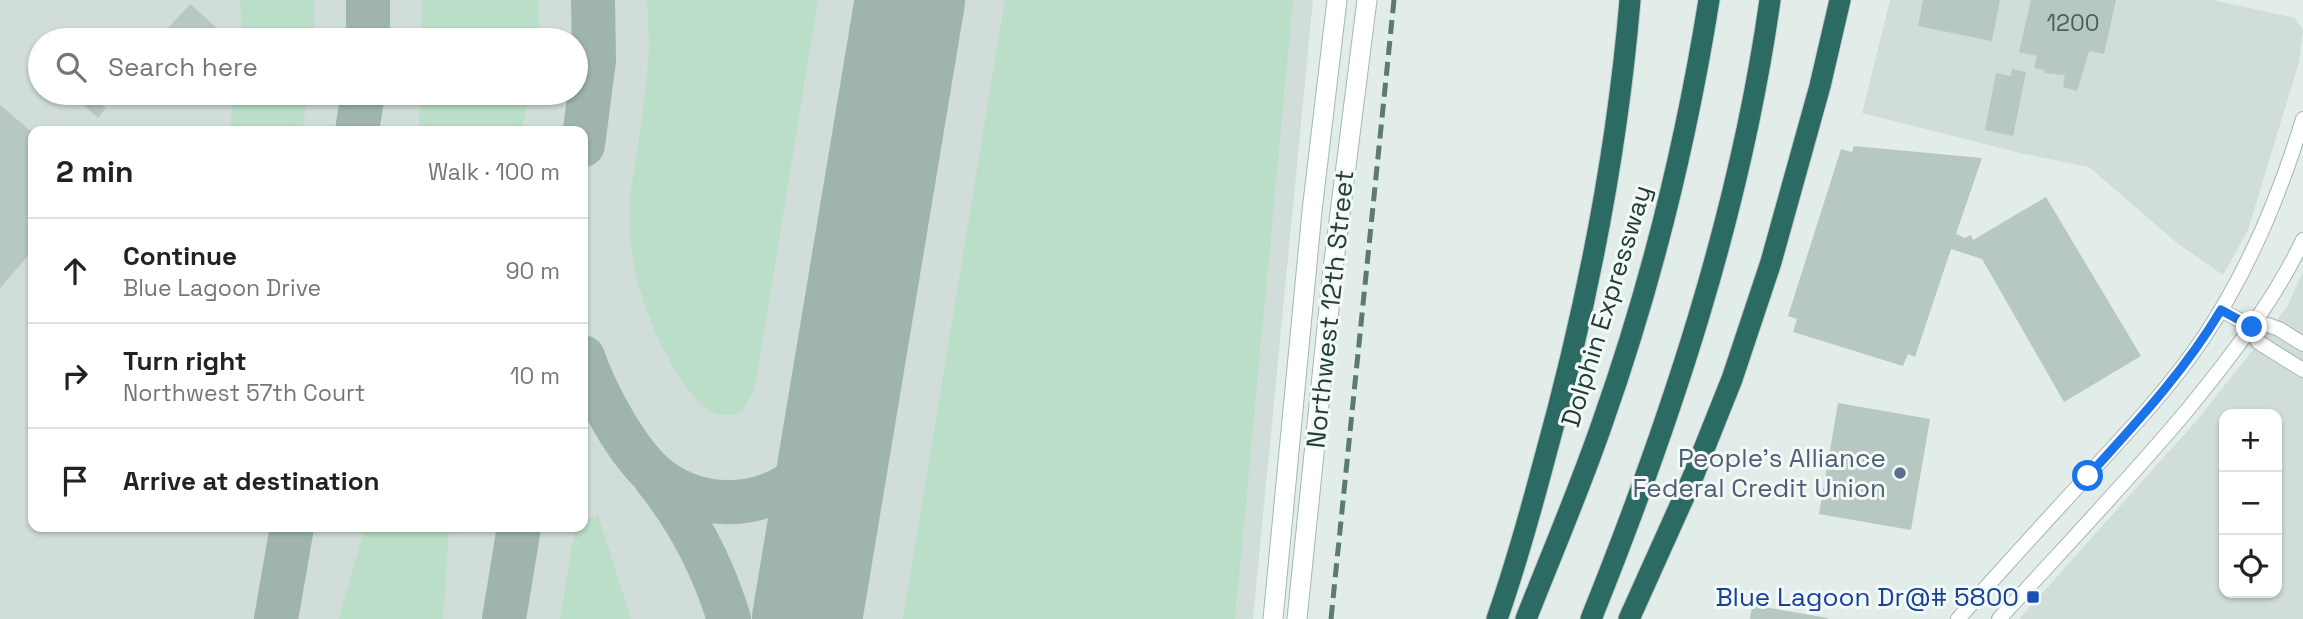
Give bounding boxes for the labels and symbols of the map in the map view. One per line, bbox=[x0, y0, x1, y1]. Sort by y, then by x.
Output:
house number: 1200 bbox=[2047, 8, 2099, 38]
street label: Northwest 12th Street bbox=[1298, 168, 1362, 450]
street label: Dolphin Expressway bbox=[1553, 181, 1659, 431]
route end bbox=[2236, 311, 2267, 342]
place label: People’s Alliance Federal Credit Union bbox=[1632, 441, 1886, 505]
route start bbox=[2072, 460, 2103, 491]
marker: People’s Alliance Federal Credit Union bbox=[1892, 465, 1908, 481]
place label: Blue Lagoon Dr@# 5800 bbox=[1715, 580, 2019, 614]
marker: Blue Lagoon Dr@# 5800 bbox=[2025, 589, 2041, 605]

